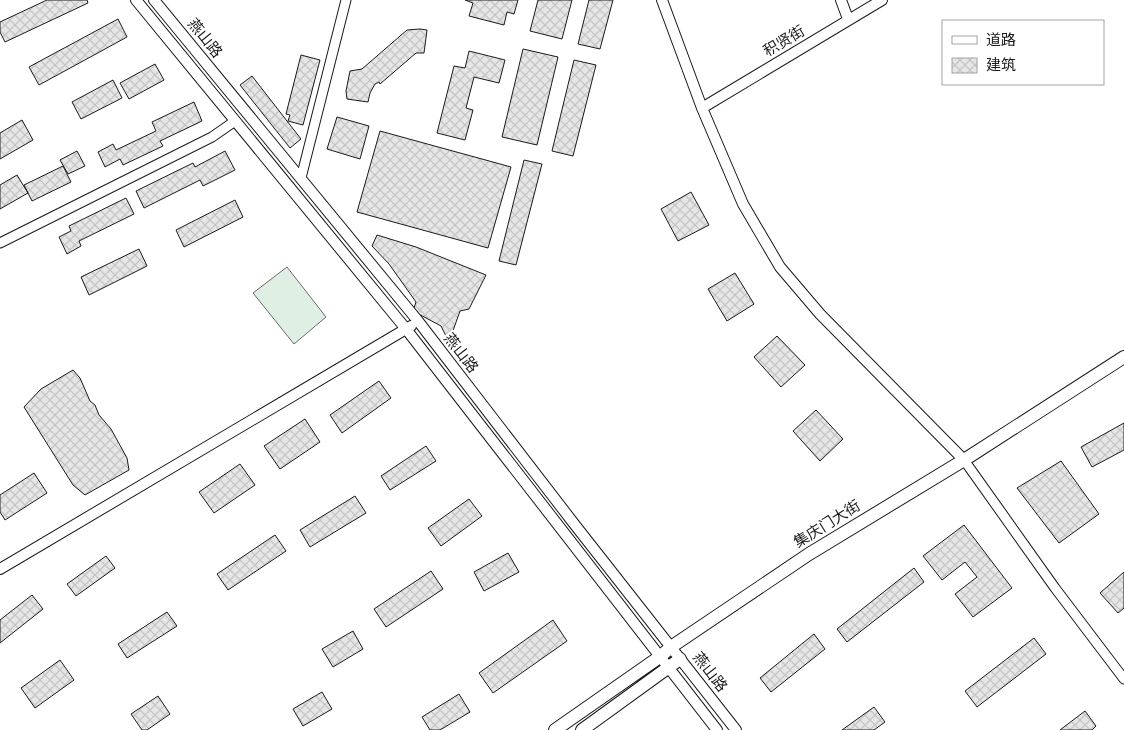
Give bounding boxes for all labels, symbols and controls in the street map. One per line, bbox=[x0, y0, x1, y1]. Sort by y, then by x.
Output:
street label: 燕山路 bbox=[185, 14, 227, 61]
legend bbox=[942, 20, 1104, 85]
street label: 积贤街 bbox=[760, 21, 807, 59]
text: 道路 bbox=[986, 30, 1016, 48]
text: 建筑 bbox=[986, 55, 1016, 73]
street label: 燕山路 bbox=[441, 329, 483, 376]
street label: 集庆门大街 bbox=[790, 496, 863, 551]
street label: 燕山路 bbox=[690, 648, 732, 695]

